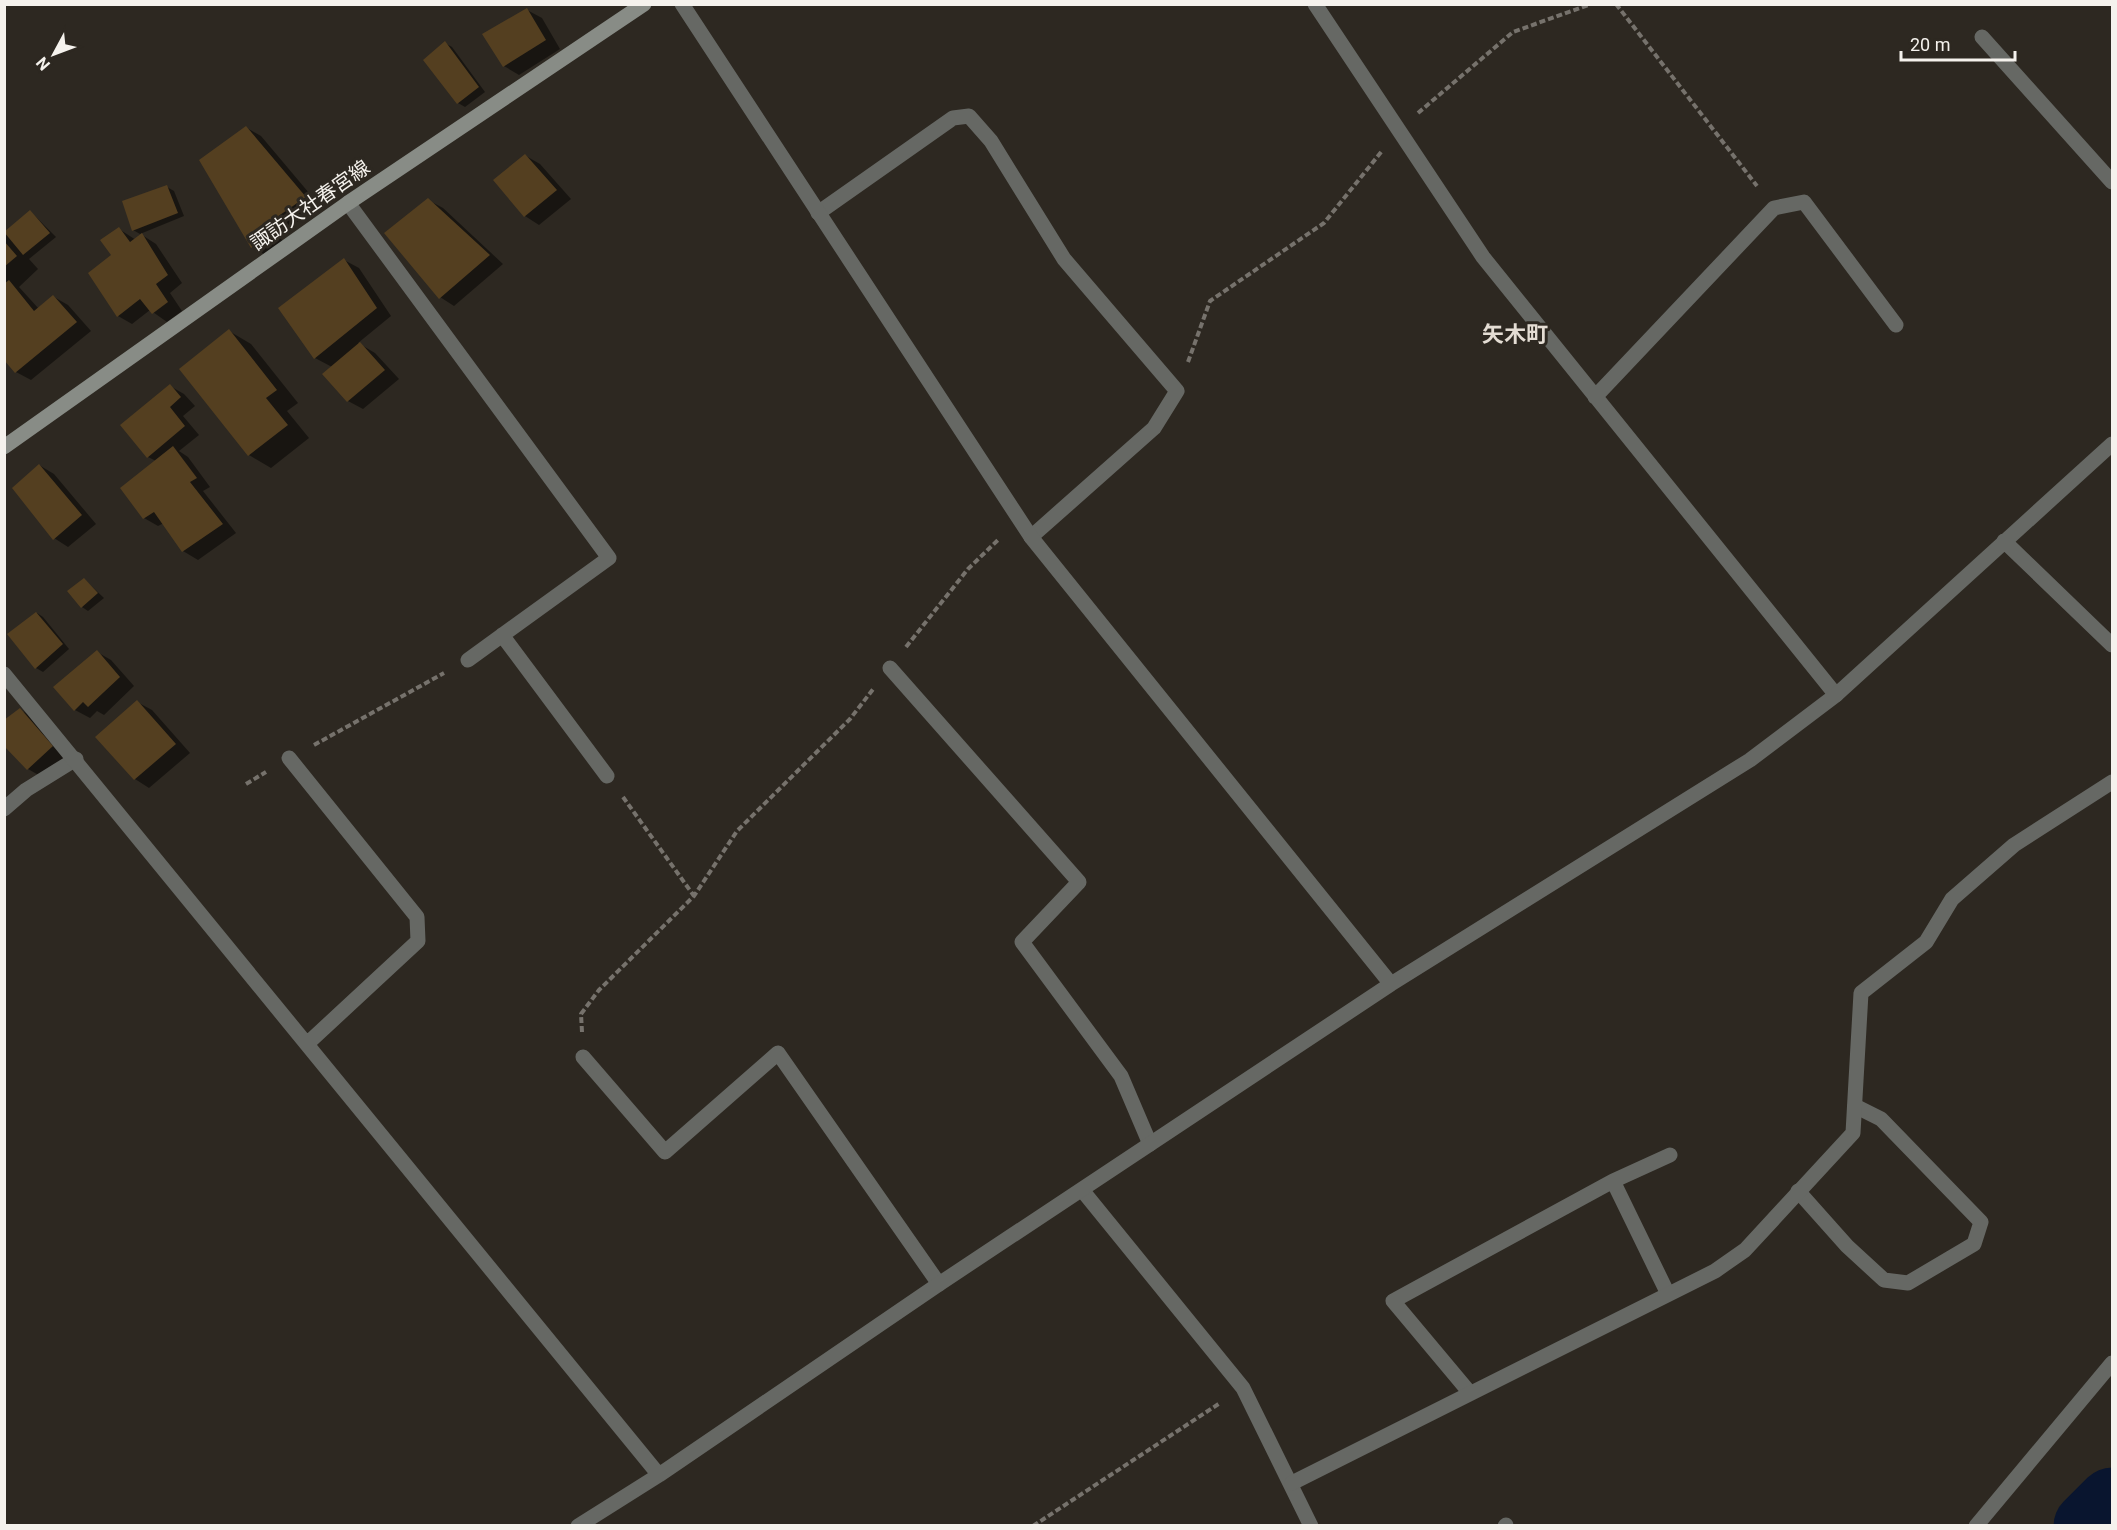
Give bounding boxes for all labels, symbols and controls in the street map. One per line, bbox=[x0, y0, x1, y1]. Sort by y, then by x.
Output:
north arrow bbox=[24, 24, 84, 84]
scale bar bbox=[1901, 24, 2015, 62]
text: 20 m bbox=[1910, 34, 1950, 55]
text: N bbox=[32, 53, 54, 74]
street label: 諏訪大社春宮線 bbox=[246, 155, 374, 255]
district label: 矢木町 bbox=[1482, 322, 1548, 347]

